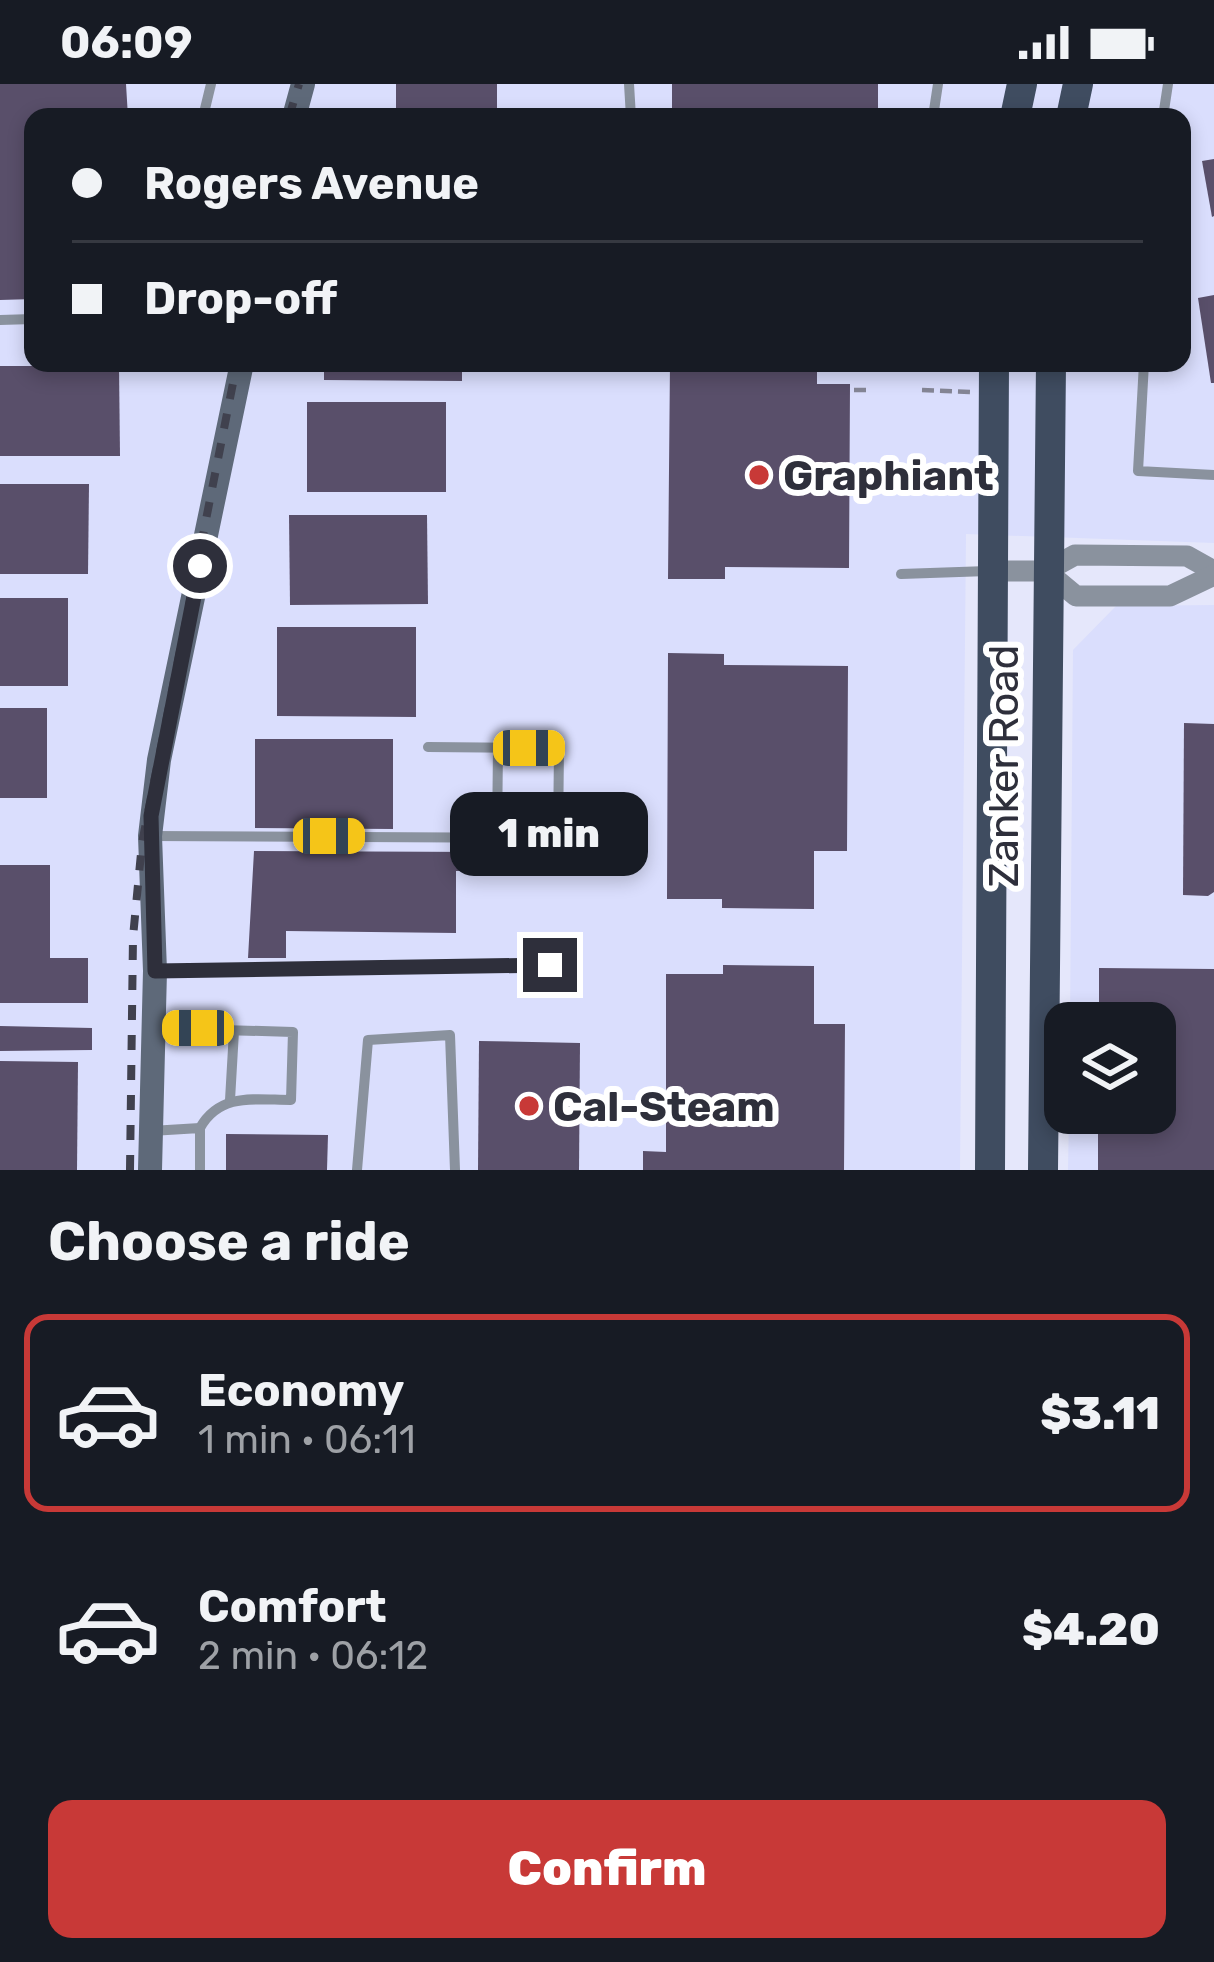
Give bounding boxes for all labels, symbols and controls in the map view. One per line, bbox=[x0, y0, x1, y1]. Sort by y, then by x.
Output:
text: 06:09 bbox=[60, 16, 192, 69]
text: Rogers Avenue bbox=[144, 157, 479, 210]
text: Drop-off bbox=[144, 272, 337, 325]
place label: Graphiant bbox=[783, 451, 994, 501]
marker: Graphiant bbox=[746, 462, 772, 488]
route start bbox=[173, 539, 227, 593]
street label: Zanker Road bbox=[979, 645, 1029, 887]
car bbox=[493, 730, 565, 766]
callout: 1 min bbox=[451, 791, 649, 875]
text: 1 min bbox=[498, 811, 600, 857]
car bbox=[293, 818, 365, 854]
route end bbox=[523, 938, 577, 992]
map controls bbox=[1044, 1002, 1176, 1134]
button: layers bbox=[1044, 1002, 1176, 1134]
car bbox=[162, 1010, 234, 1046]
place label: Cal-Steam bbox=[553, 1082, 775, 1132]
marker: Cal-Steam bbox=[516, 1093, 542, 1119]
text: Choose a ride bbox=[48, 1210, 410, 1274]
icon: car bbox=[54, 1359, 162, 1467]
text: Economy bbox=[198, 1364, 404, 1417]
text: $3.11 bbox=[1040, 1387, 1160, 1440]
text: 1 min · 06:11 bbox=[198, 1417, 416, 1463]
icon: car bbox=[54, 1575, 162, 1683]
text: Comfort bbox=[198, 1580, 387, 1633]
text: $4.20 bbox=[1022, 1603, 1160, 1656]
text: 2 min · 06:12 bbox=[198, 1633, 428, 1679]
button: Confirm bbox=[48, 1800, 1166, 1938]

